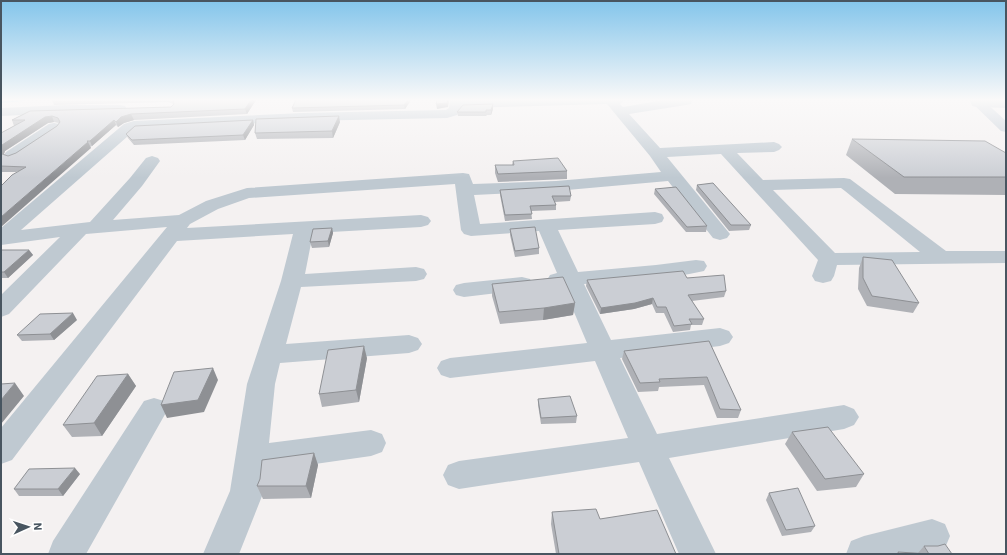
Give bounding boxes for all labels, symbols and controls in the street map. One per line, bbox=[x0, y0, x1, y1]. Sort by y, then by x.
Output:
north arrow bbox=[8, 507, 48, 547]
text: N bbox=[31, 522, 45, 531]

